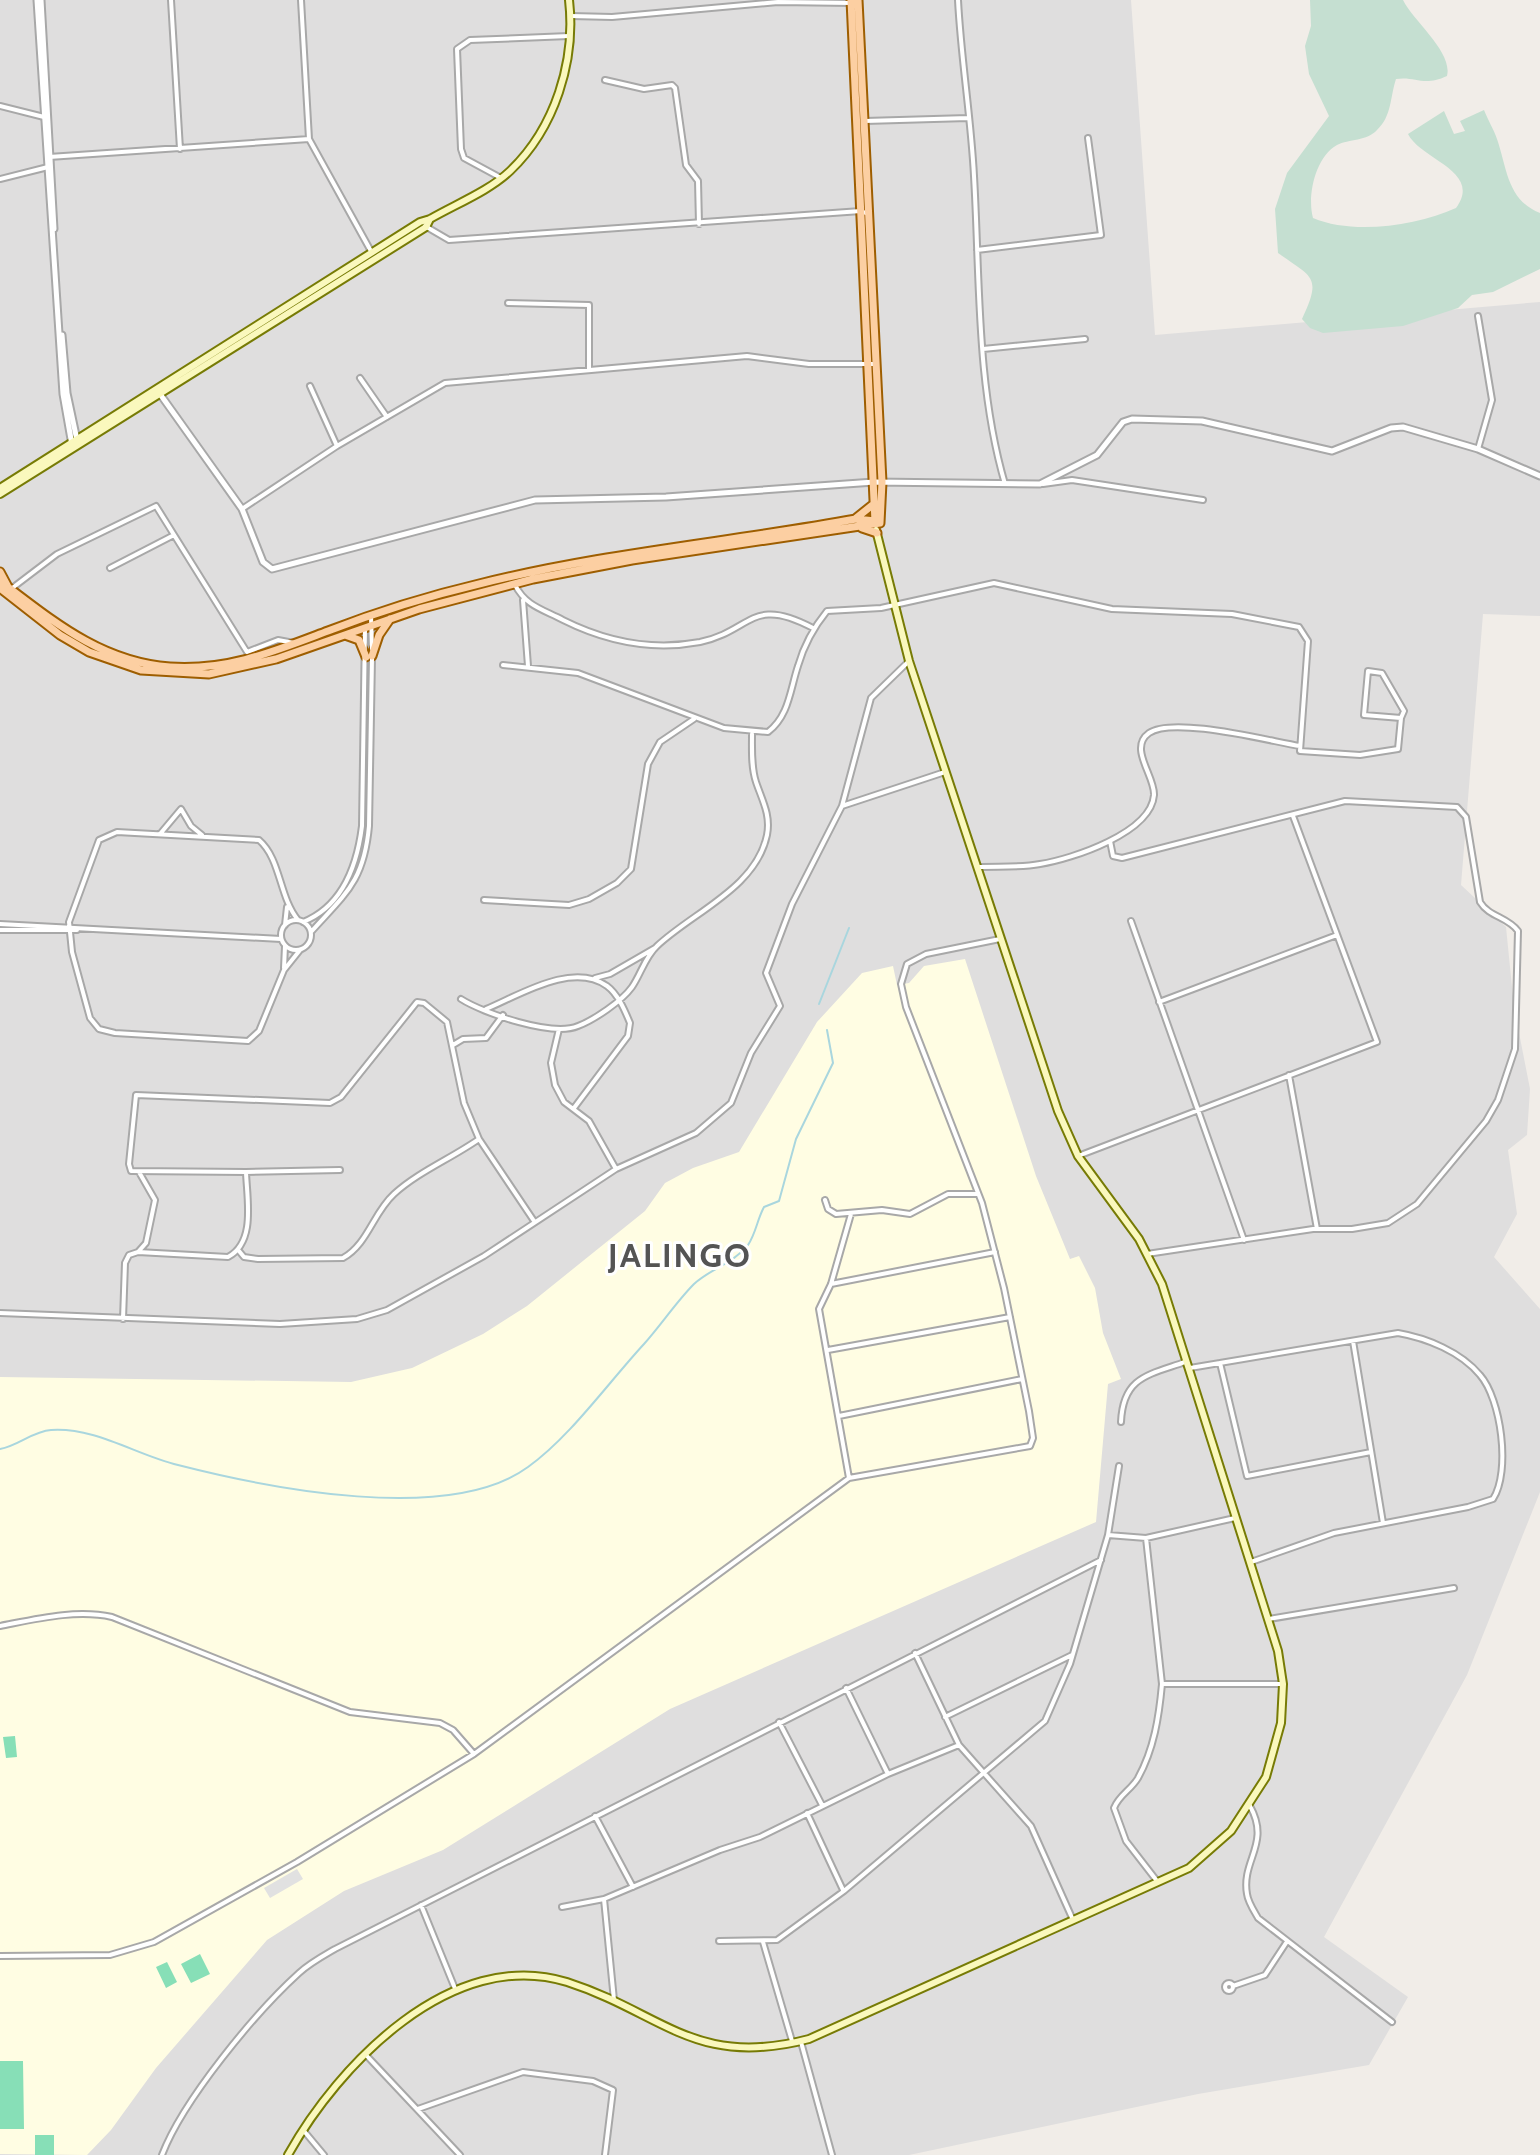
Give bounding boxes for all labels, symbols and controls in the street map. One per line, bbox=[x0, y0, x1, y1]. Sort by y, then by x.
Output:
district label: JALINGO bbox=[607, 1234, 752, 1276]

